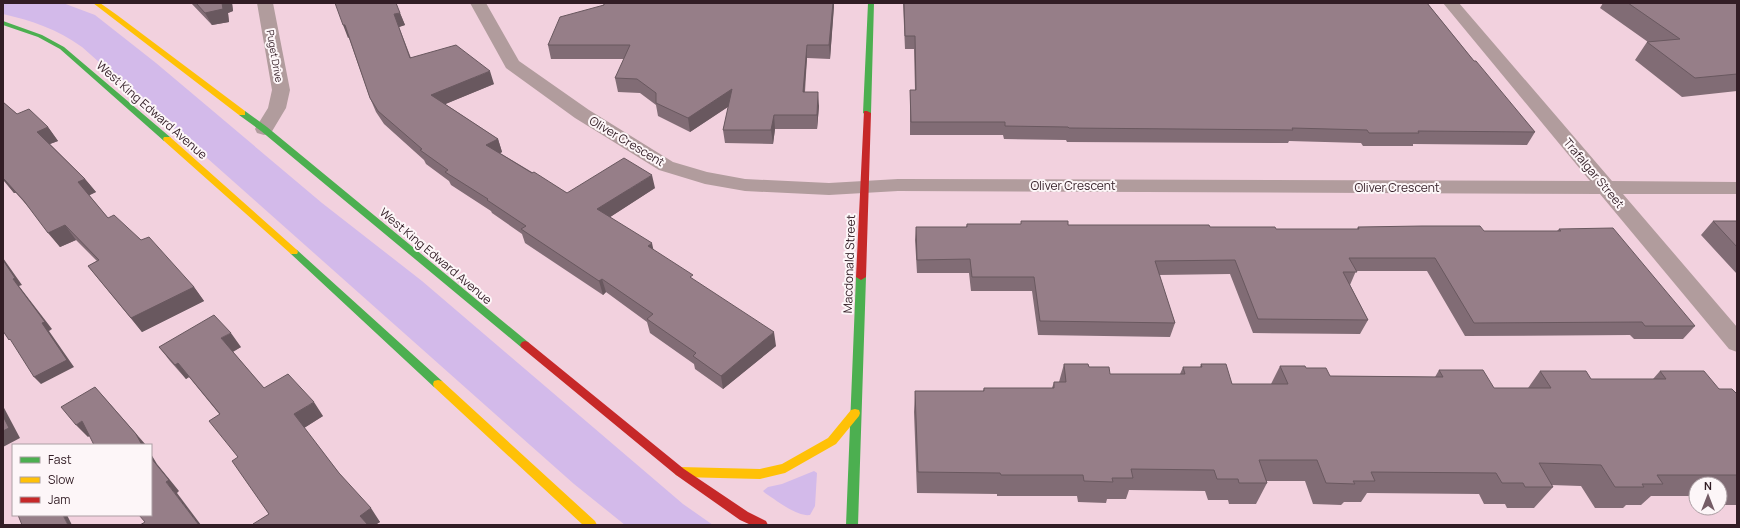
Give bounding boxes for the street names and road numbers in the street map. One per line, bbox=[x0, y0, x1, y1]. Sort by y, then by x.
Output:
street label: Puget Drive bbox=[263, 29, 287, 84]
street label: West King Edward Avenue bbox=[93, 57, 211, 163]
street label: Oliver Crescent bbox=[586, 112, 668, 170]
street label: Trafalgar Street bbox=[1560, 134, 1628, 212]
street label: Oliver Crescent bbox=[1030, 177, 1116, 194]
street label: Oliver Crescent bbox=[1354, 179, 1440, 196]
street label: West King Edward Avenue bbox=[376, 204, 496, 308]
street label: Macdonald Street bbox=[839, 214, 859, 314]

